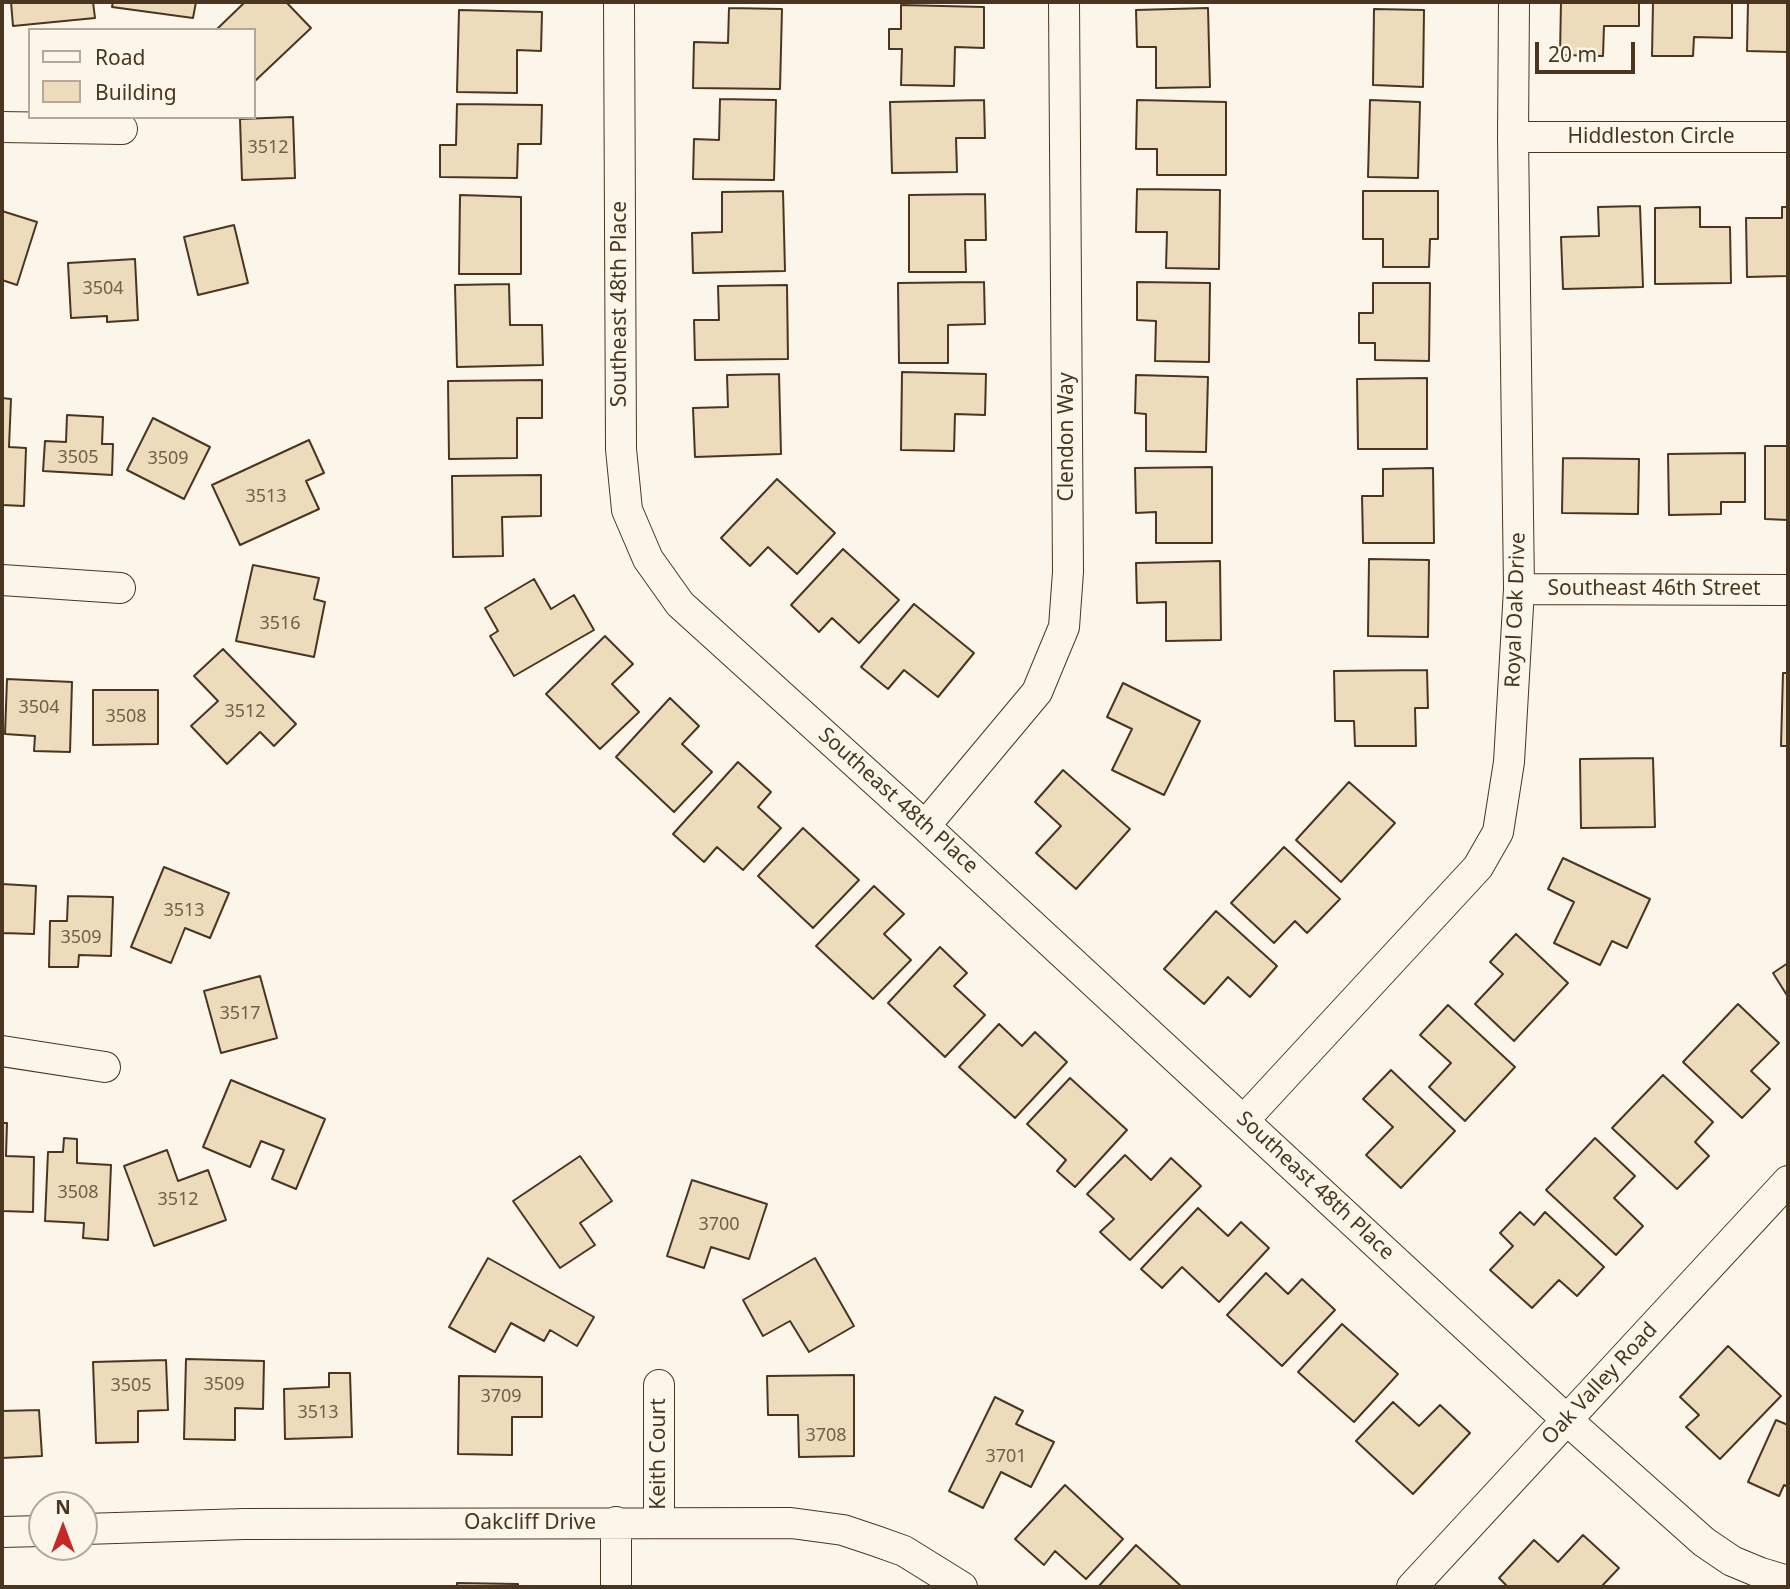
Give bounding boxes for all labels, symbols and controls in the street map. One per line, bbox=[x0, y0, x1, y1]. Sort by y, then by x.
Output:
legend bbox=[28, 28, 256, 119]
scale bar bbox=[1538, 28, 1638, 72]
text: 20 m bbox=[1548, 40, 1597, 68]
text: Road bbox=[95, 43, 145, 71]
text: Building bbox=[95, 78, 177, 106]
street label: Hiddleston Circle bbox=[1567, 124, 1735, 150]
house number: 3512 bbox=[247, 137, 289, 159]
street label: Southeast 48th Place bbox=[607, 201, 633, 407]
house number: 3504 bbox=[82, 278, 124, 300]
street label: Clendon Way bbox=[1054, 372, 1080, 502]
house number: 3505 bbox=[57, 447, 99, 469]
house number: 3509 bbox=[147, 448, 189, 470]
house number: 3513 bbox=[245, 486, 287, 508]
street label: Royal Oak Drive bbox=[1501, 532, 1531, 688]
street label: Southeast 46th Street bbox=[1547, 576, 1761, 602]
house number: 3516 bbox=[259, 613, 301, 635]
house number: 3504 bbox=[18, 697, 60, 719]
house number: 3512 bbox=[224, 701, 266, 723]
house number: 3508 bbox=[105, 706, 147, 728]
street label: Southeast 48th Place bbox=[813, 723, 983, 879]
house number: 3513 bbox=[163, 900, 205, 922]
house number: 3509 bbox=[60, 927, 102, 949]
house number: 3517 bbox=[219, 1003, 261, 1025]
street label: Southeast 48th Place bbox=[1231, 1106, 1399, 1266]
house number: 3508 bbox=[57, 1182, 99, 1204]
house number: 3512 bbox=[157, 1189, 199, 1211]
house number: 3700 bbox=[698, 1214, 740, 1236]
street label: Oak Valley Road bbox=[1537, 1318, 1663, 1450]
house number: 3509 bbox=[203, 1374, 245, 1396]
house number: 3505 bbox=[110, 1375, 152, 1397]
house number: 3709 bbox=[480, 1386, 522, 1408]
street label: Keith Court bbox=[646, 1398, 672, 1510]
house number: 3513 bbox=[297, 1402, 339, 1424]
house number: 3708 bbox=[805, 1425, 847, 1447]
house number: 3701 bbox=[985, 1446, 1027, 1468]
north arrow bbox=[28, 1491, 98, 1561]
text: N bbox=[55, 1494, 71, 1520]
street label: Oakcliff Drive bbox=[464, 1510, 596, 1536]

